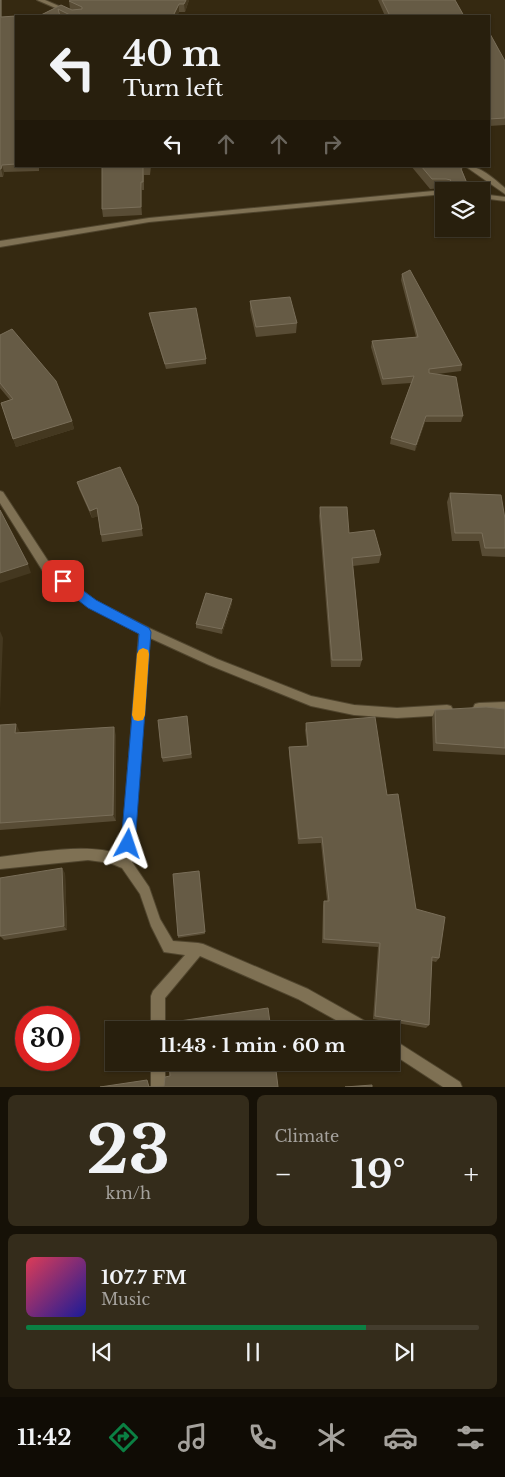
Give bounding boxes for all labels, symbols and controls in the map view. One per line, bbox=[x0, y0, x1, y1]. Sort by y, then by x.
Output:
text: 40 m bbox=[123, 32, 221, 75]
icon: left bbox=[40, 35, 105, 100]
text: Turn left bbox=[123, 75, 223, 102]
icon: left bbox=[159, 130, 187, 158]
icon: ahead bbox=[212, 130, 240, 158]
icon: ahead bbox=[265, 130, 293, 158]
icon: right bbox=[318, 130, 346, 158]
map controls bbox=[435, 182, 490, 237]
button: layers bbox=[435, 182, 490, 237]
pin bbox=[42, 560, 84, 602]
icon: arrive bbox=[49, 567, 77, 595]
position arrow bbox=[101, 817, 153, 869]
speed limit sign: 30 bbox=[15, 1006, 80, 1071]
text: 11:43 · 1 min · 60 m bbox=[160, 1034, 345, 1057]
text: 23 bbox=[86, 1110, 170, 1191]
text: Climate bbox=[275, 1126, 339, 1146]
text: 19° bbox=[350, 1151, 405, 1198]
text: − bbox=[275, 1157, 292, 1192]
text: + bbox=[464, 1157, 479, 1192]
text: km/h bbox=[106, 1183, 151, 1203]
text: 107.7 FM bbox=[101, 1266, 187, 1289]
text: Music bbox=[101, 1289, 150, 1309]
icon: previous bbox=[88, 1338, 116, 1366]
icon: pause bbox=[239, 1338, 267, 1366]
icon: next bbox=[390, 1338, 418, 1366]
icon: directions bbox=[106, 1420, 141, 1455]
icon: music bbox=[175, 1420, 210, 1455]
icon: phone bbox=[245, 1420, 280, 1455]
icon: climate bbox=[314, 1420, 349, 1455]
icon: car bbox=[383, 1420, 418, 1455]
icon: filters bbox=[453, 1420, 488, 1455]
text: 11:42 bbox=[17, 1424, 72, 1451]

